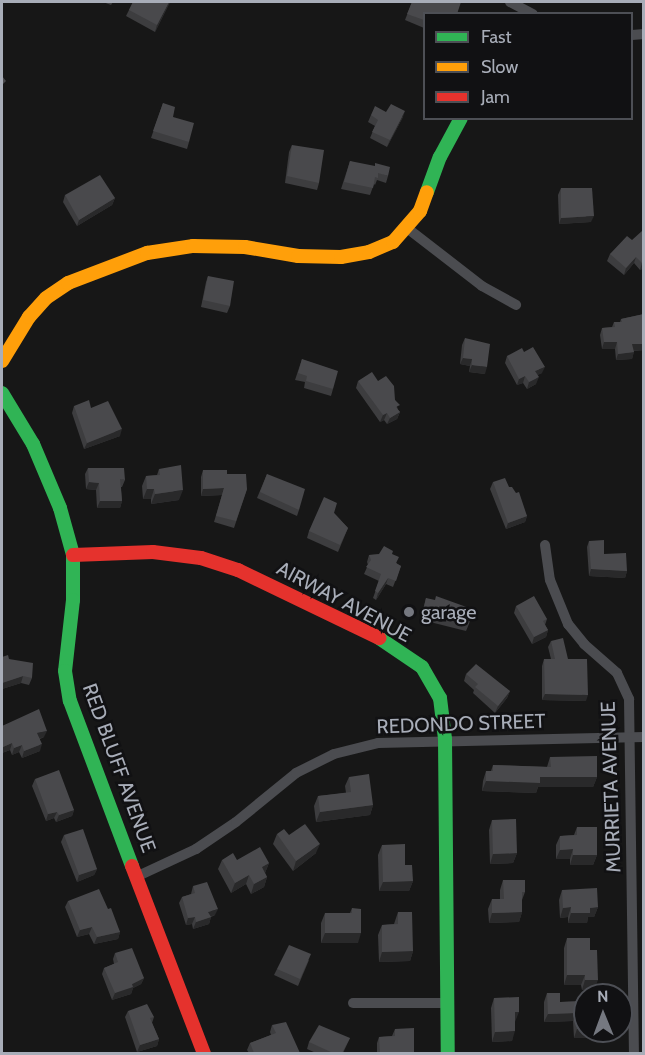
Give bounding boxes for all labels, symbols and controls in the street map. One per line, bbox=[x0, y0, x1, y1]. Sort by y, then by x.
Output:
legend bbox=[423, 12, 633, 120]
text: Fast bbox=[481, 26, 512, 48]
text: Slow bbox=[481, 56, 518, 78]
text: Jam bbox=[481, 86, 510, 108]
street label: AIRWAY AVENUE bbox=[273, 556, 415, 648]
place label: garage bbox=[421, 600, 477, 624]
marker: garage bbox=[402, 605, 416, 619]
street label: RED BLUFF AVENUE bbox=[77, 680, 161, 856]
street label: MURRIETA AVENUE bbox=[596, 701, 626, 873]
street label: REDONDO STREET bbox=[376, 709, 546, 739]
north arrow bbox=[573, 983, 633, 1043]
text: N bbox=[597, 987, 609, 1006]

